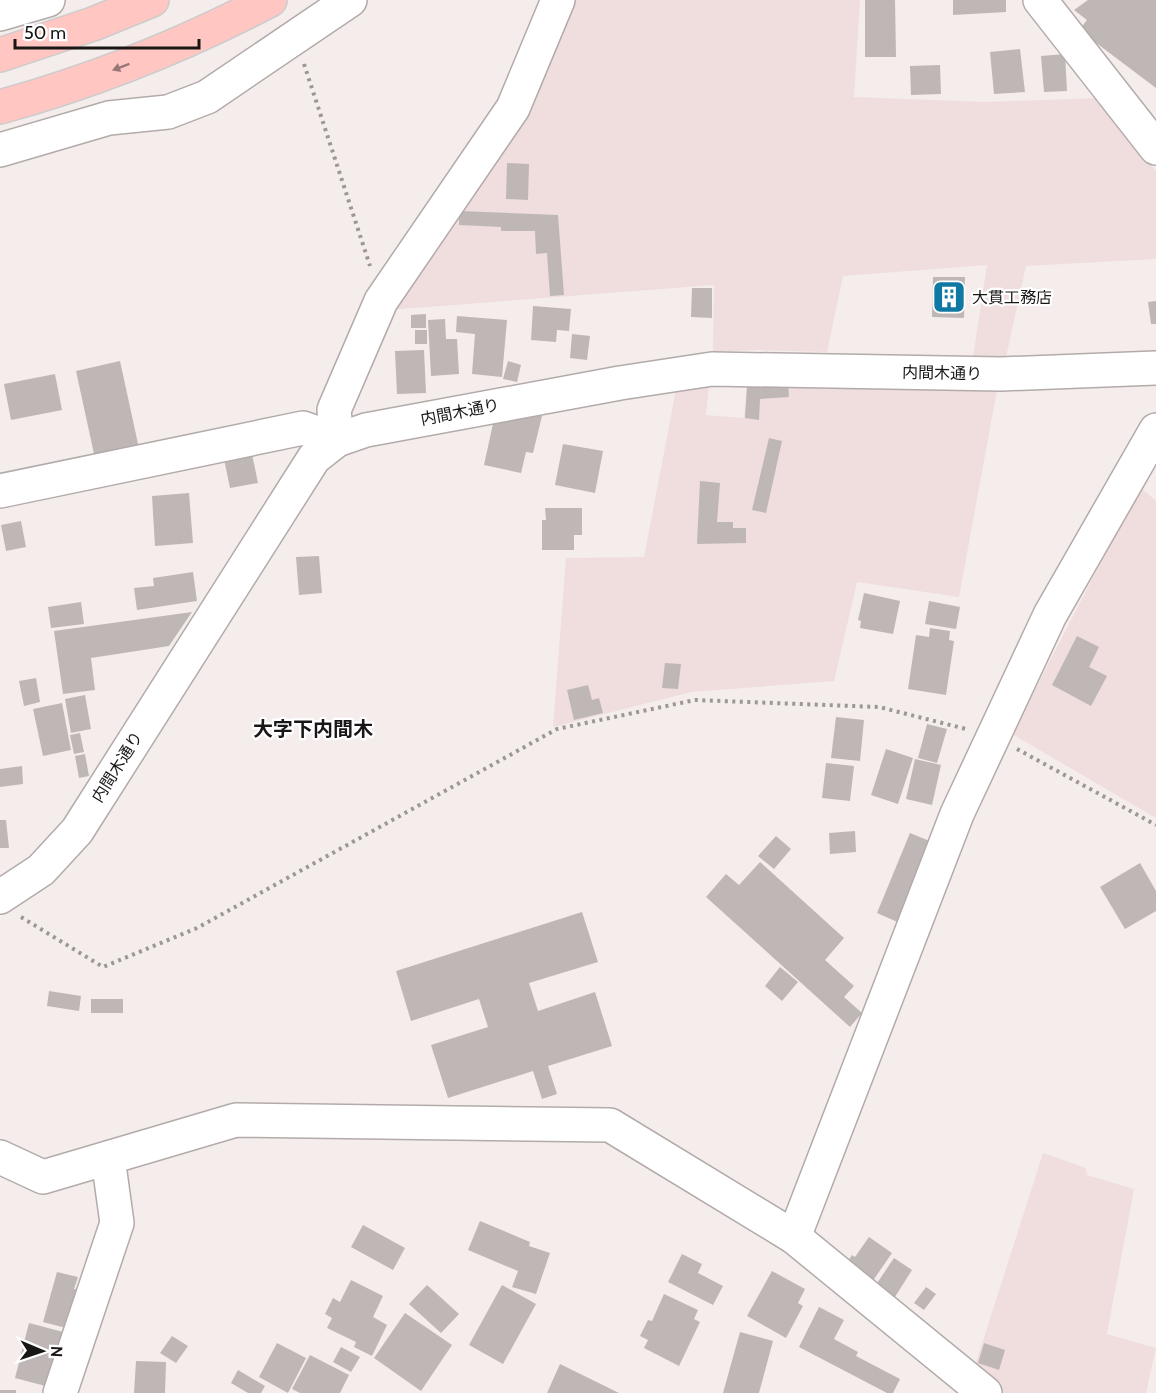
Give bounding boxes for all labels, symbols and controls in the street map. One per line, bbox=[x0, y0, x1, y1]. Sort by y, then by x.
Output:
scale bar bbox=[15, 12, 200, 50]
text: 50 m bbox=[24, 22, 66, 44]
one-way arrow bbox=[112, 63, 130, 73]
building icon: 大貫工務店 bbox=[931, 279, 967, 315]
place label: 大貫工務店 bbox=[972, 288, 1052, 307]
street label: 内間木通り bbox=[902, 363, 982, 383]
street label: 内間木通り bbox=[419, 395, 501, 429]
district label: 大字下内間木 bbox=[253, 717, 373, 741]
street label: 内間木通り bbox=[88, 728, 146, 806]
north arrow bbox=[12, 1321, 72, 1381]
text: N bbox=[47, 1346, 66, 1357]

